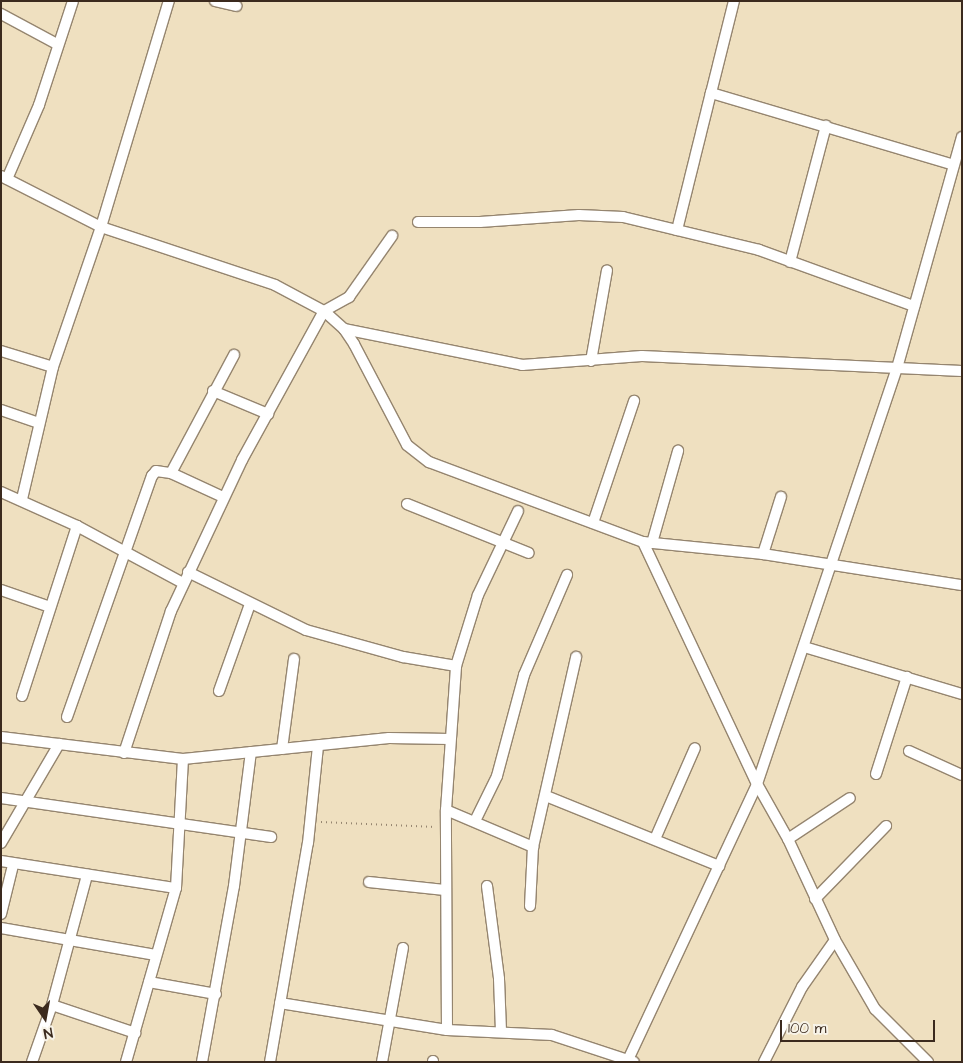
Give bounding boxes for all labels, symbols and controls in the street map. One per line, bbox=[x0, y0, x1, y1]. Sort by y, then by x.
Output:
north arrow bbox=[20, 993, 70, 1043]
scale bar bbox=[783, 1010, 938, 1042]
text: 100 m bbox=[788, 1018, 827, 1039]
text: N bbox=[42, 1022, 54, 1043]

